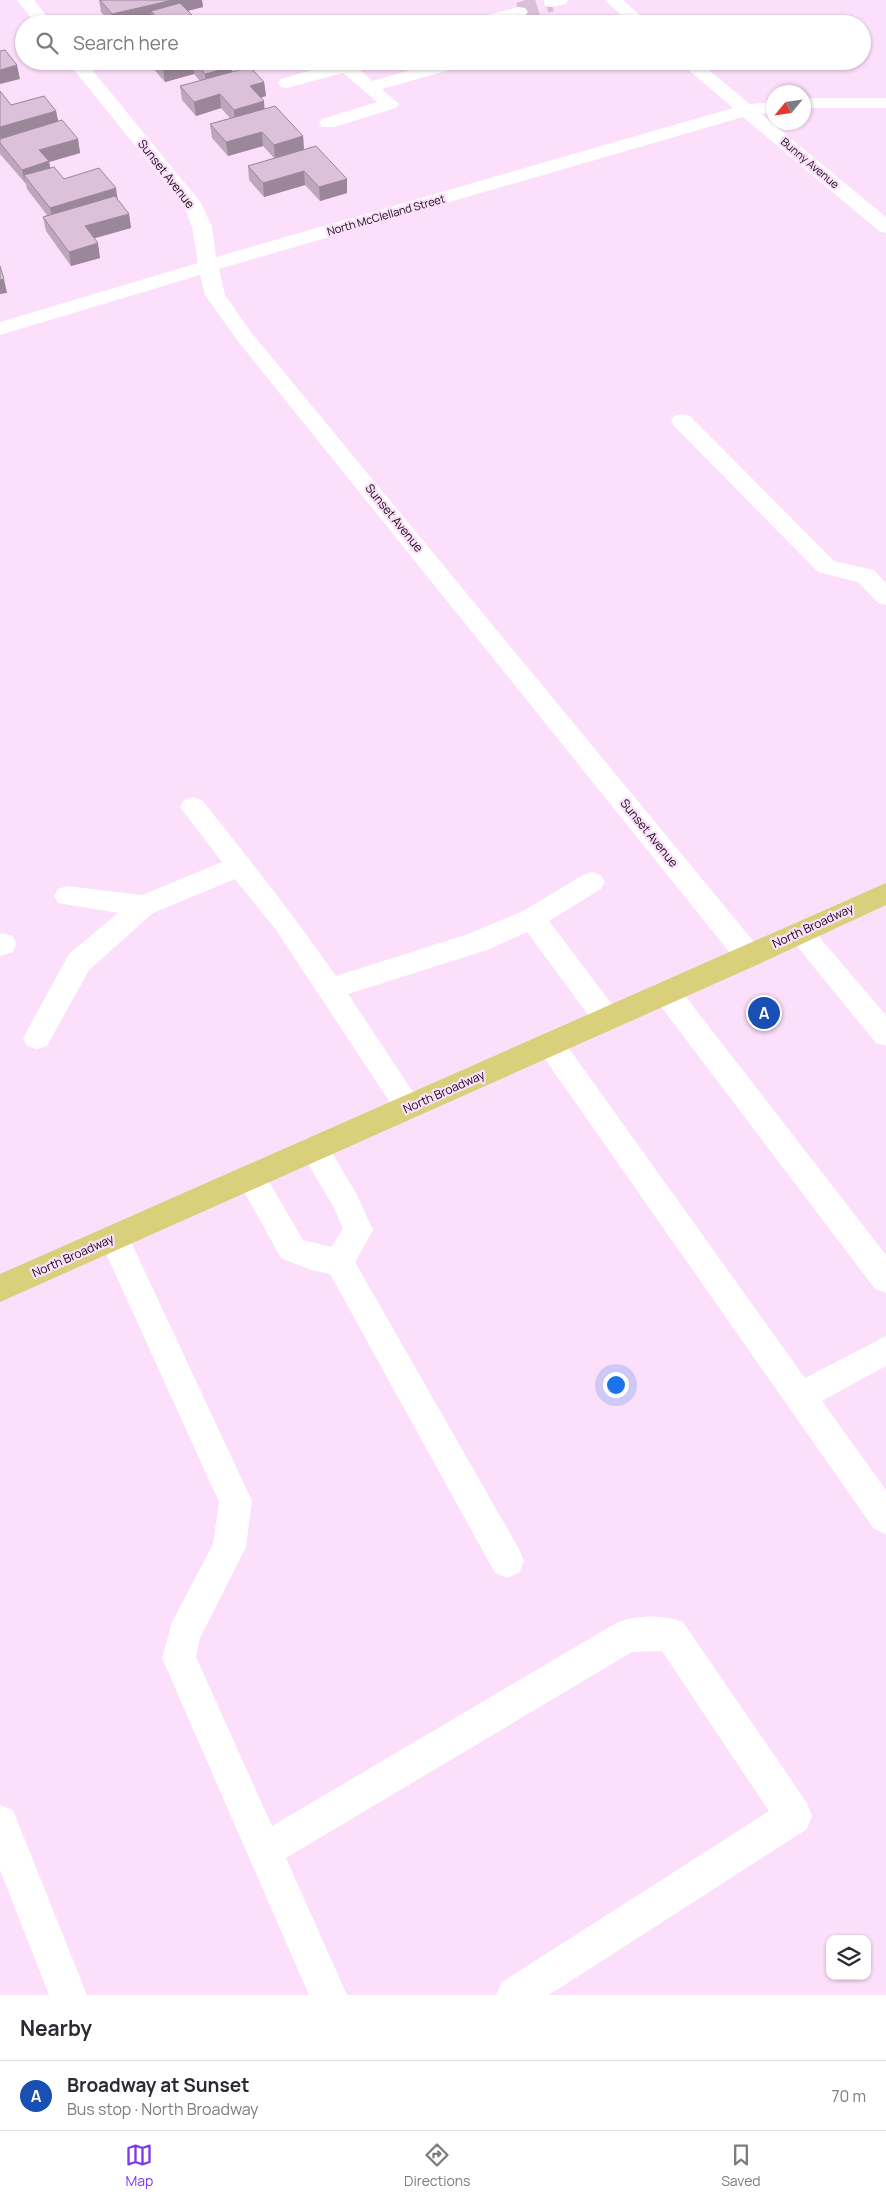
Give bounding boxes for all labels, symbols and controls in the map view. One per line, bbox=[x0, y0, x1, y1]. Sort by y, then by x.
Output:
search box bbox=[15, 15, 871, 70]
icon: search bbox=[33, 29, 61, 57]
text: Search here bbox=[73, 30, 179, 56]
north arrow bbox=[766, 85, 811, 130]
street label: Bunny Avenue bbox=[778, 134, 843, 192]
street label: Sunset Avenue bbox=[134, 136, 199, 212]
street label: North McClelland Street bbox=[325, 190, 447, 239]
street label: Sunset Avenue bbox=[362, 480, 427, 555]
street label: Sunset Avenue bbox=[617, 795, 682, 870]
street label: North Broadway bbox=[769, 899, 857, 952]
pin: A bbox=[748, 994, 780, 1032]
street label: North Broadway bbox=[400, 1066, 488, 1117]
street label: North Broadway bbox=[29, 1230, 117, 1281]
your location bbox=[603, 1372, 629, 1398]
map controls bbox=[826, 1935, 871, 1980]
button: layers bbox=[826, 1935, 871, 1980]
text: Nearby bbox=[20, 2014, 92, 2042]
text: Broadway at Sunset bbox=[67, 2072, 249, 2098]
text: A bbox=[31, 2085, 41, 2107]
text: 70 m bbox=[831, 2085, 866, 2107]
text: Bus stop · North Broadway bbox=[67, 2098, 259, 2120]
tab: Map bbox=[125, 2141, 153, 2190]
tab: Directions bbox=[404, 2141, 470, 2190]
tab: Saved bbox=[721, 2141, 761, 2190]

